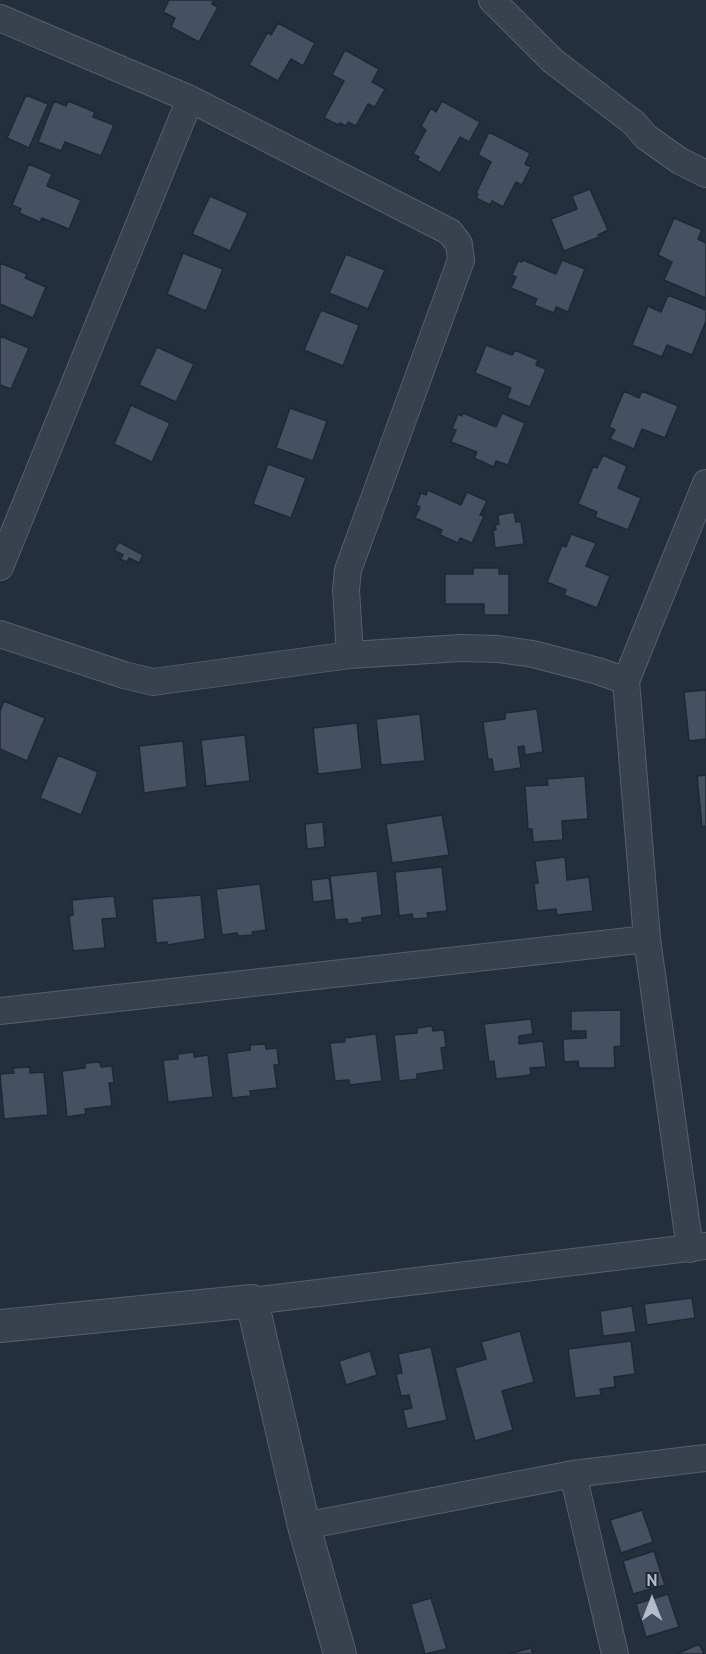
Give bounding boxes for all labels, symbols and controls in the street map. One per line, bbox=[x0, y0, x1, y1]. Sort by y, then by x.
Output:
north arrow bbox=[622, 1570, 682, 1630]
text: N bbox=[646, 1572, 658, 1592]

